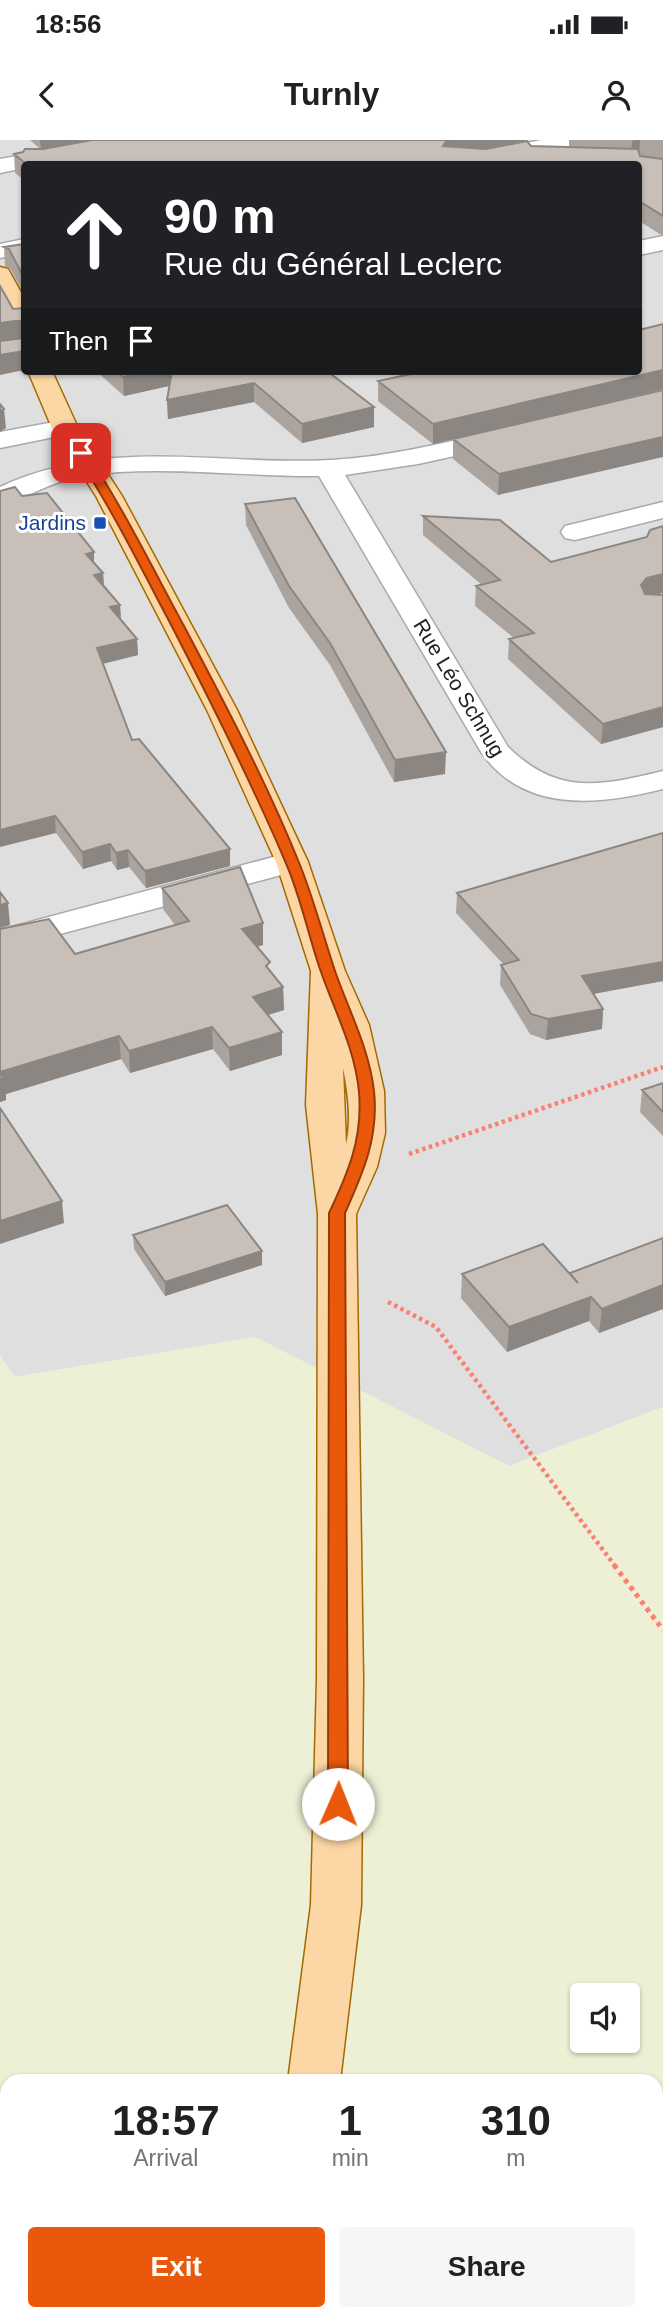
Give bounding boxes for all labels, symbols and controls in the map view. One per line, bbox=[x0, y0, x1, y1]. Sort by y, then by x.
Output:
text: 18:56 bbox=[35, 9, 102, 39]
icon: back bbox=[28, 76, 66, 114]
text: Turnly bbox=[284, 76, 379, 112]
icon: person bbox=[597, 76, 635, 114]
icon: ahead bbox=[49, 189, 140, 280]
text: 90 m bbox=[164, 189, 276, 243]
text: Rue du Général Leclerc bbox=[164, 246, 502, 282]
icon: arrive bbox=[122, 322, 160, 360]
text: Then bbox=[49, 326, 108, 356]
pin bbox=[51, 423, 111, 483]
icon: arrive bbox=[62, 434, 100, 472]
place label: Jardins bbox=[18, 511, 86, 534]
marker: Jardins bbox=[92, 515, 108, 531]
street label: Rue Léo Schnug bbox=[409, 615, 510, 761]
position arrow bbox=[301, 1767, 375, 1841]
map controls bbox=[570, 1983, 640, 2053]
button: sound bbox=[570, 1983, 640, 2053]
text: 18:57 bbox=[112, 2097, 220, 2144]
text: 1 bbox=[338, 2097, 362, 2144]
text: 310 bbox=[481, 2097, 551, 2144]
text: Arrival bbox=[133, 2145, 198, 2171]
text: min bbox=[332, 2145, 369, 2171]
text: m bbox=[506, 2145, 525, 2171]
button: Exit bbox=[28, 2227, 325, 2307]
button: Share bbox=[339, 2227, 635, 2307]

